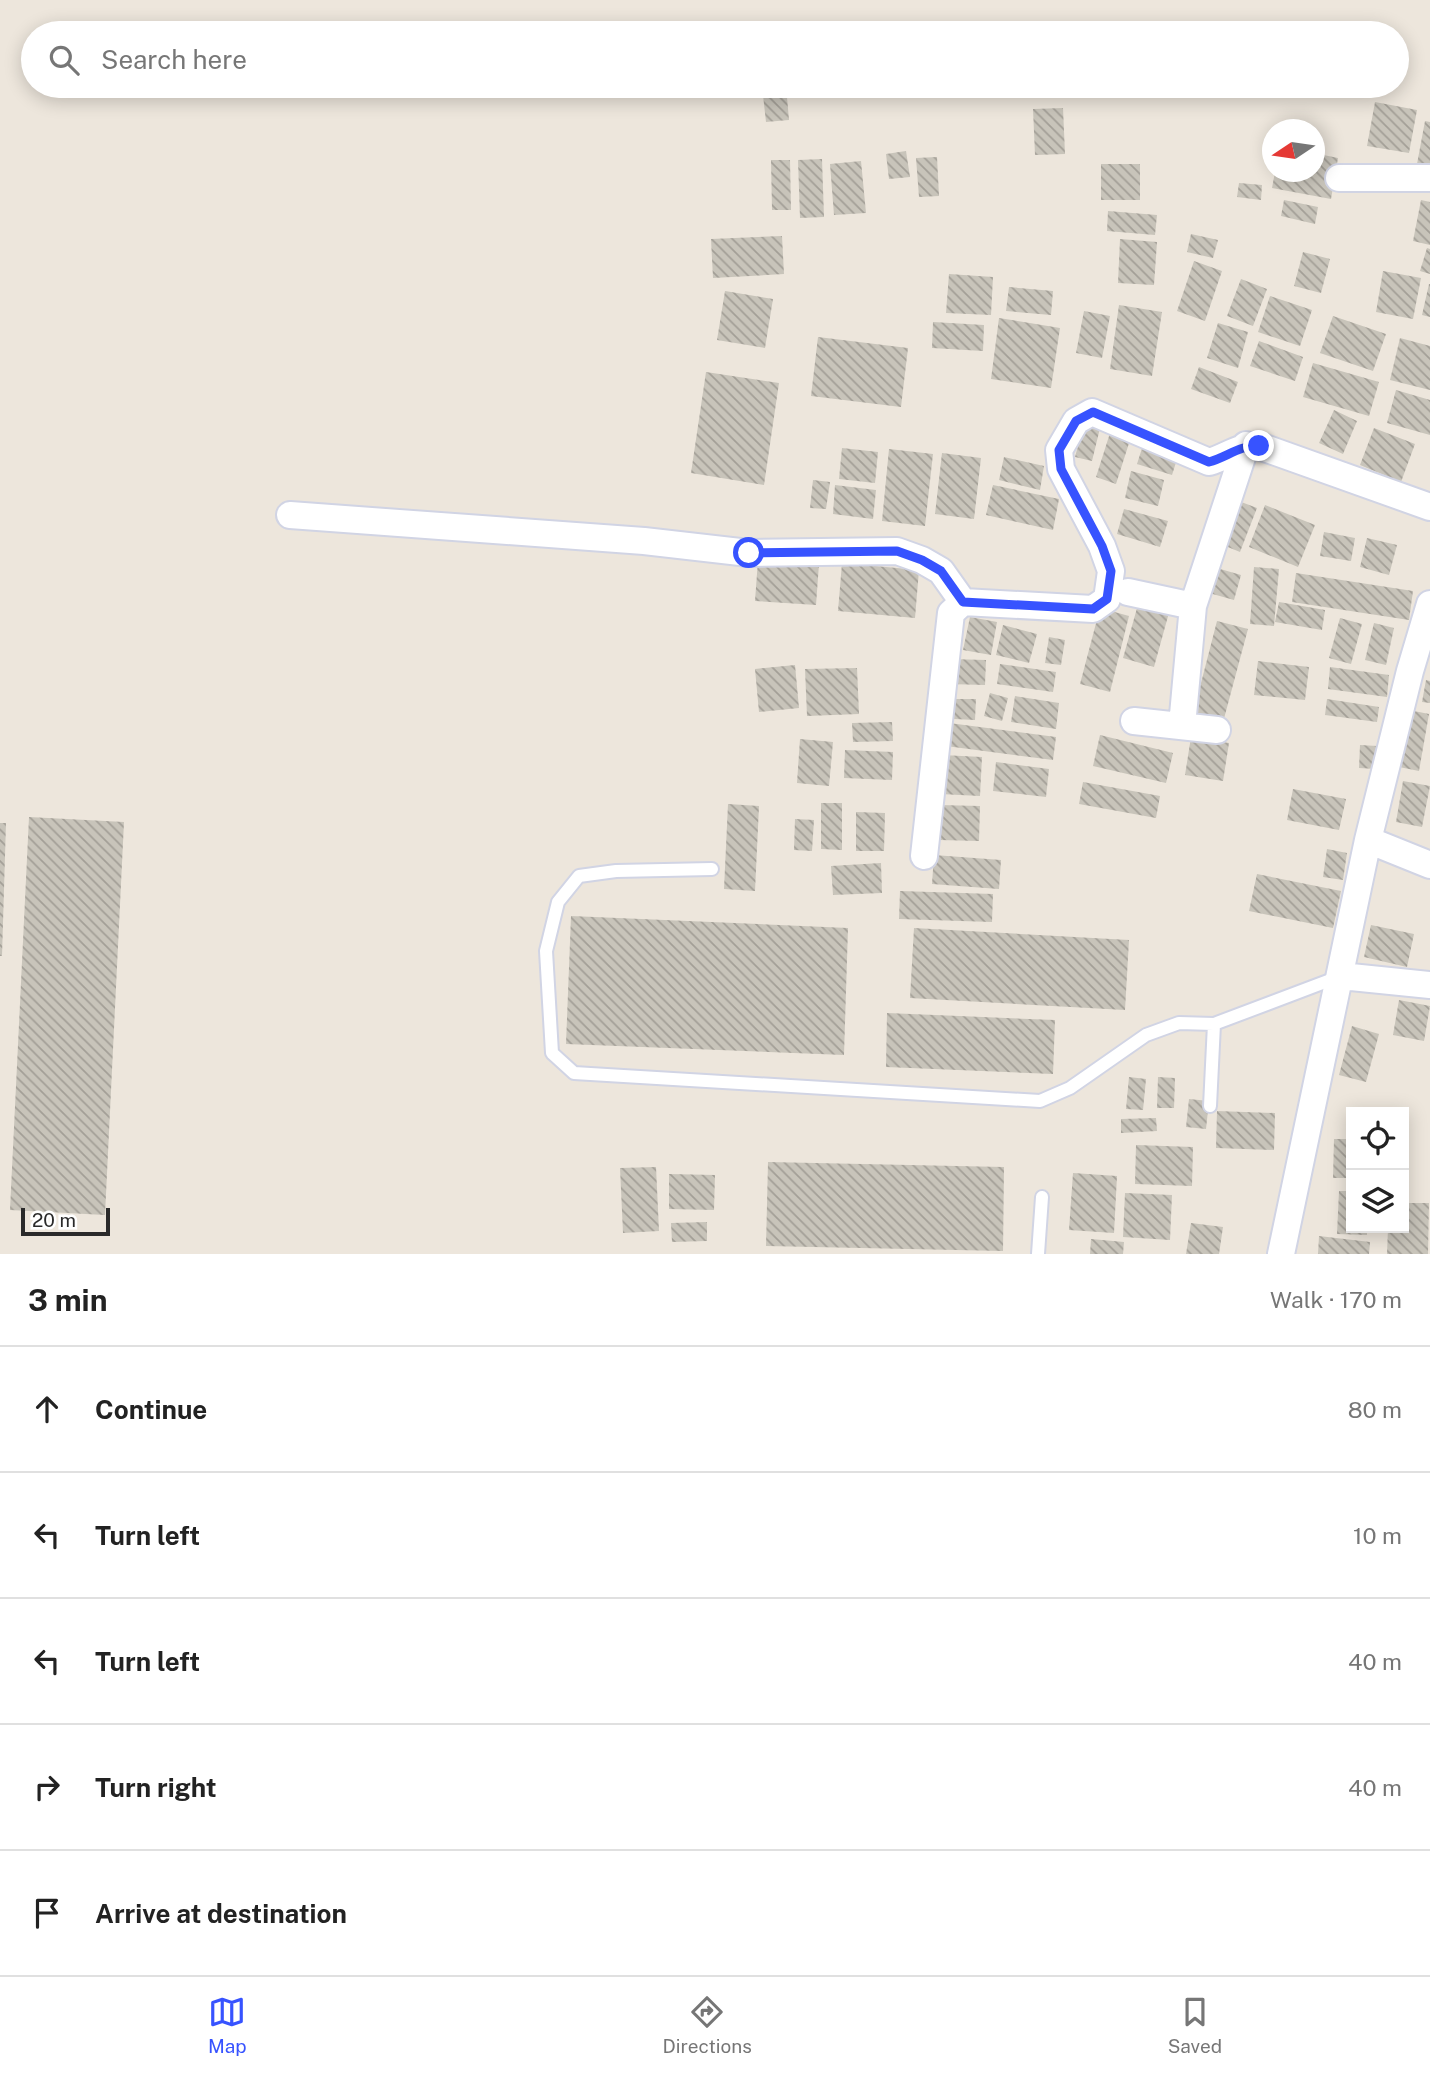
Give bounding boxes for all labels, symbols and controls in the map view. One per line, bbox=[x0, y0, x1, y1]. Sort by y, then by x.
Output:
search box bbox=[21, 21, 1409, 98]
icon: search bbox=[45, 41, 83, 79]
text: Search here bbox=[101, 44, 247, 75]
north arrow bbox=[1262, 119, 1325, 182]
route end bbox=[1243, 430, 1274, 461]
route start bbox=[733, 537, 764, 568]
map controls bbox=[1346, 1107, 1409, 1233]
button: locate bbox=[1346, 1107, 1409, 1170]
button: layers bbox=[1346, 1170, 1409, 1233]
scale bar bbox=[21, 1205, 110, 1237]
text: 20 m bbox=[32, 1209, 76, 1231]
text: 3 min bbox=[28, 1282, 107, 1318]
text: Walk · 170 m bbox=[1270, 1286, 1402, 1313]
icon: ahead bbox=[28, 1390, 66, 1428]
text: Continue bbox=[95, 1394, 207, 1425]
text: 80 m bbox=[1348, 1396, 1402, 1423]
icon: left bbox=[28, 1516, 66, 1554]
text: Turn left bbox=[95, 1520, 200, 1551]
text: 10 m bbox=[1353, 1522, 1402, 1549]
icon: left bbox=[28, 1642, 66, 1680]
text: Turn left bbox=[95, 1646, 200, 1677]
text: 40 m bbox=[1348, 1648, 1402, 1675]
icon: right bbox=[28, 1768, 66, 1806]
text: Turn right bbox=[95, 1772, 217, 1803]
text: 40 m bbox=[1348, 1774, 1402, 1801]
icon: arrive bbox=[28, 1894, 66, 1932]
text: Arrive at destination bbox=[95, 1898, 347, 1929]
tab: Map bbox=[208, 1993, 247, 2057]
tab: Directions bbox=[663, 1993, 752, 2057]
tab: Saved bbox=[1168, 1993, 1222, 2057]

